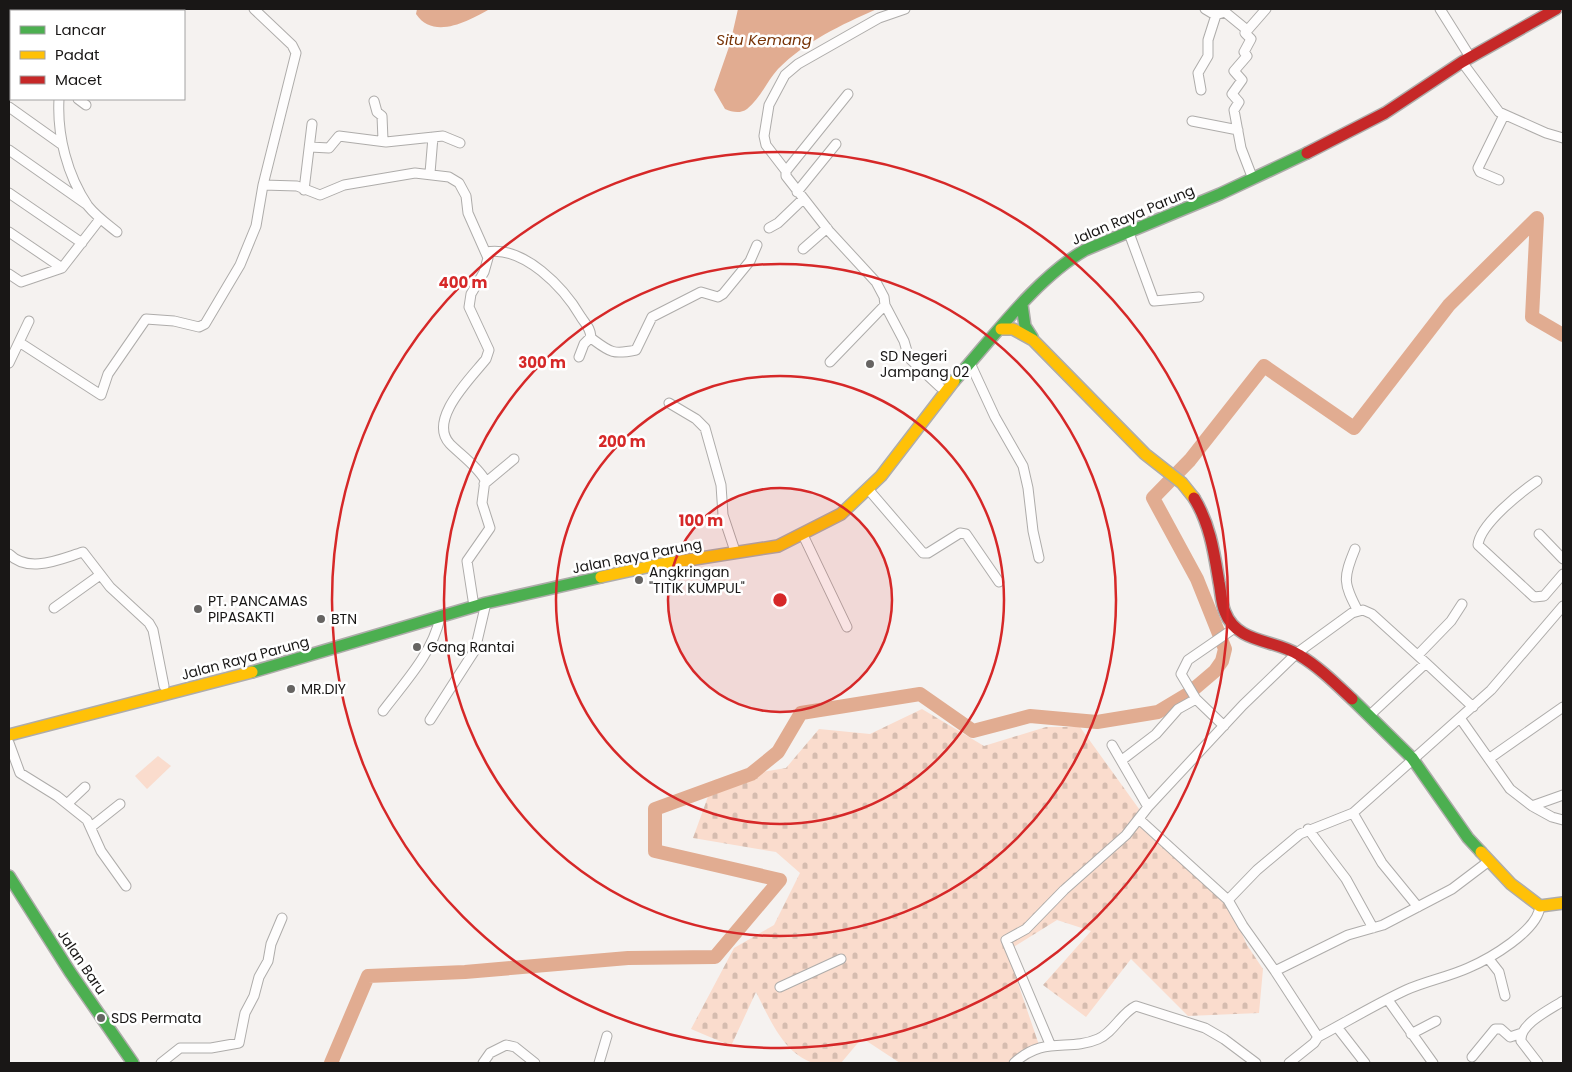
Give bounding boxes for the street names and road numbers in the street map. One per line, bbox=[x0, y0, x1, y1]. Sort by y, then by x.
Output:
street label: Jalan Raya Parung bbox=[1068, 180, 1198, 250]
street label: Jalan Raya Parung bbox=[570, 534, 704, 578]
street label: Jalan Raya Parung bbox=[179, 631, 311, 685]
street label: Jalan Baru bbox=[53, 925, 111, 999]

